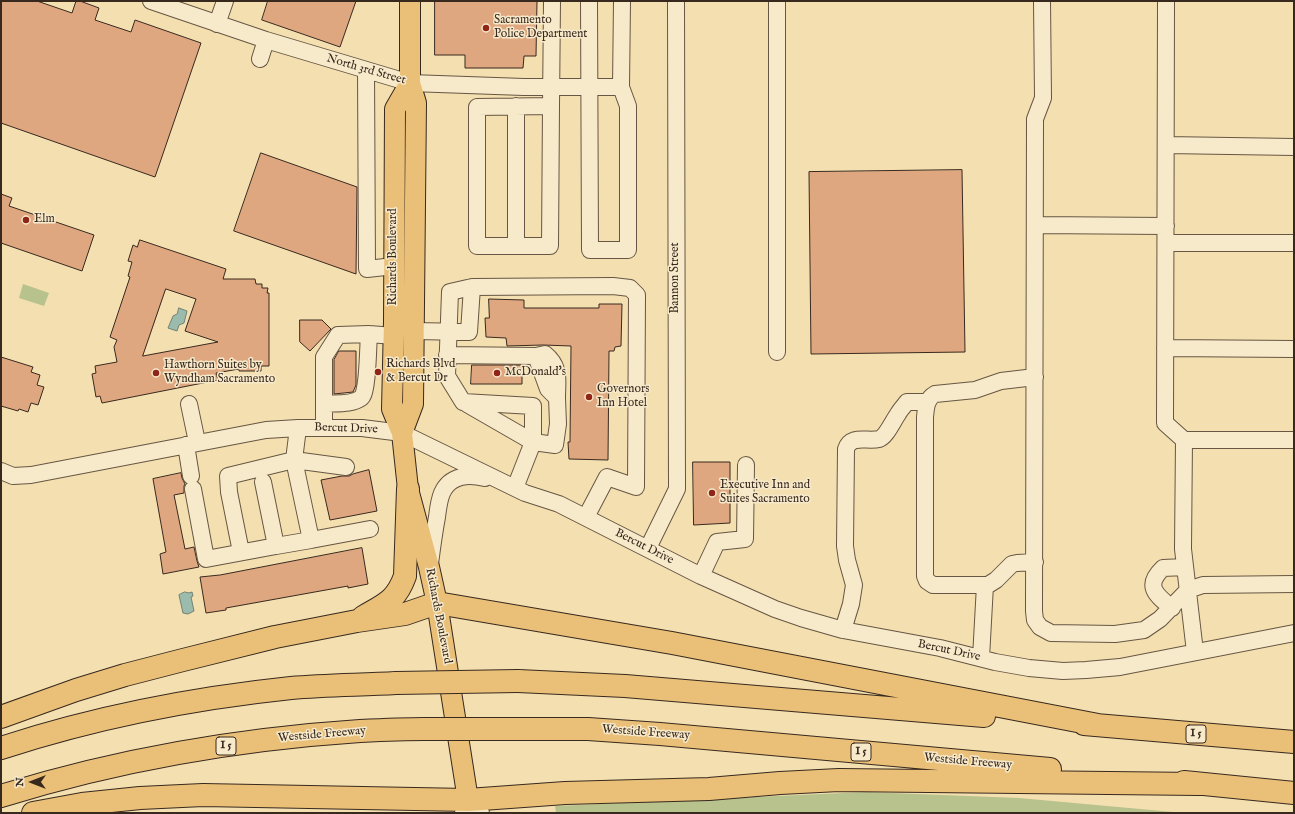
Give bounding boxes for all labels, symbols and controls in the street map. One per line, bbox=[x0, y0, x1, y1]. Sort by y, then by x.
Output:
place label: Sacramento Police Department bbox=[494, 14, 587, 42]
marker: Sacramento Police Department bbox=[481, 23, 491, 33]
street label: North 3rd Street bbox=[325, 52, 407, 88]
street label: Richards Boulevard bbox=[387, 208, 401, 306]
place label: Elm bbox=[34, 213, 55, 227]
marker: Elm bbox=[21, 215, 31, 225]
street label: Bannon Street bbox=[669, 242, 683, 314]
place label: Richards Blvd & Bercut Dr bbox=[386, 358, 455, 386]
place label: Hawthorn Suites by Wyndham Sacramento bbox=[164, 359, 275, 387]
place label: McDonald's bbox=[505, 366, 566, 380]
marker: Richards Blvd & Bercut Dr bbox=[373, 367, 383, 377]
marker: Hawthorn Suites by Wyndham Sacramento bbox=[151, 368, 161, 378]
marker: McDonald's bbox=[492, 368, 502, 378]
place label: Governors Inn Hotel bbox=[597, 383, 650, 411]
marker: Governors Inn Hotel bbox=[584, 392, 594, 402]
street label: Bercut Drive bbox=[314, 421, 378, 437]
place label: Executive Inn and Suites Sacramento bbox=[720, 479, 810, 507]
marker: Executive Inn and Suites Sacramento bbox=[707, 488, 717, 498]
street label: Bercut Drive bbox=[612, 526, 676, 568]
street label: Richards Boulevard bbox=[422, 567, 454, 665]
street label: Bercut Drive bbox=[916, 637, 982, 665]
street label: Westside Freeway bbox=[601, 723, 691, 743]
street label: Westside Freeway bbox=[277, 724, 367, 746]
road number: I 5 bbox=[1186, 725, 1206, 743]
road number: I 5 bbox=[216, 737, 236, 755]
road number: I 5 bbox=[851, 743, 871, 761]
street label: Westside Freeway bbox=[923, 751, 1013, 773]
north arrow bbox=[12, 762, 52, 802]
text: N bbox=[13, 777, 27, 787]

